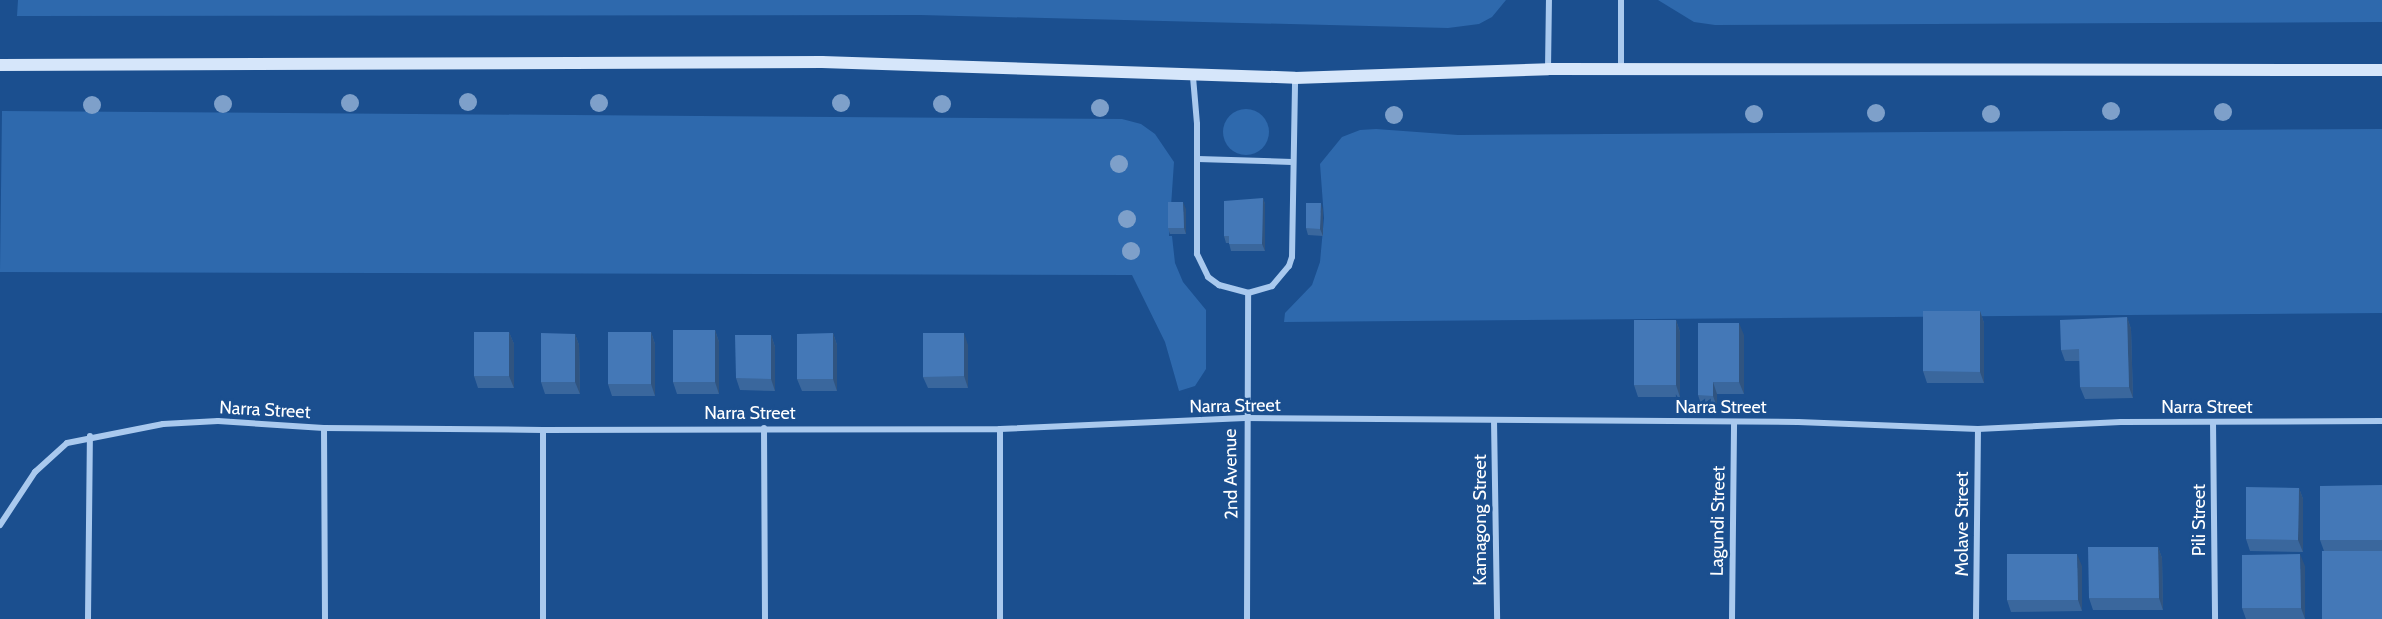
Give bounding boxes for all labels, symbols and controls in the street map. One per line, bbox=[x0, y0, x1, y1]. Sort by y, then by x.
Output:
street label: Narra Street bbox=[1189, 394, 1281, 418]
street label: Narra Street bbox=[1675, 396, 1767, 418]
street label: Narra Street bbox=[2161, 396, 2253, 418]
street label: Narra Street bbox=[219, 397, 311, 423]
street label: Narra Street bbox=[704, 402, 796, 424]
street label: 2nd Avenue bbox=[1219, 429, 1243, 519]
street label: Kamagong Street bbox=[1469, 454, 1491, 586]
street label: Lagundi Street bbox=[1706, 466, 1730, 576]
street label: Molave Street bbox=[1951, 471, 1973, 577]
street label: Pili Street bbox=[2188, 484, 2210, 556]

